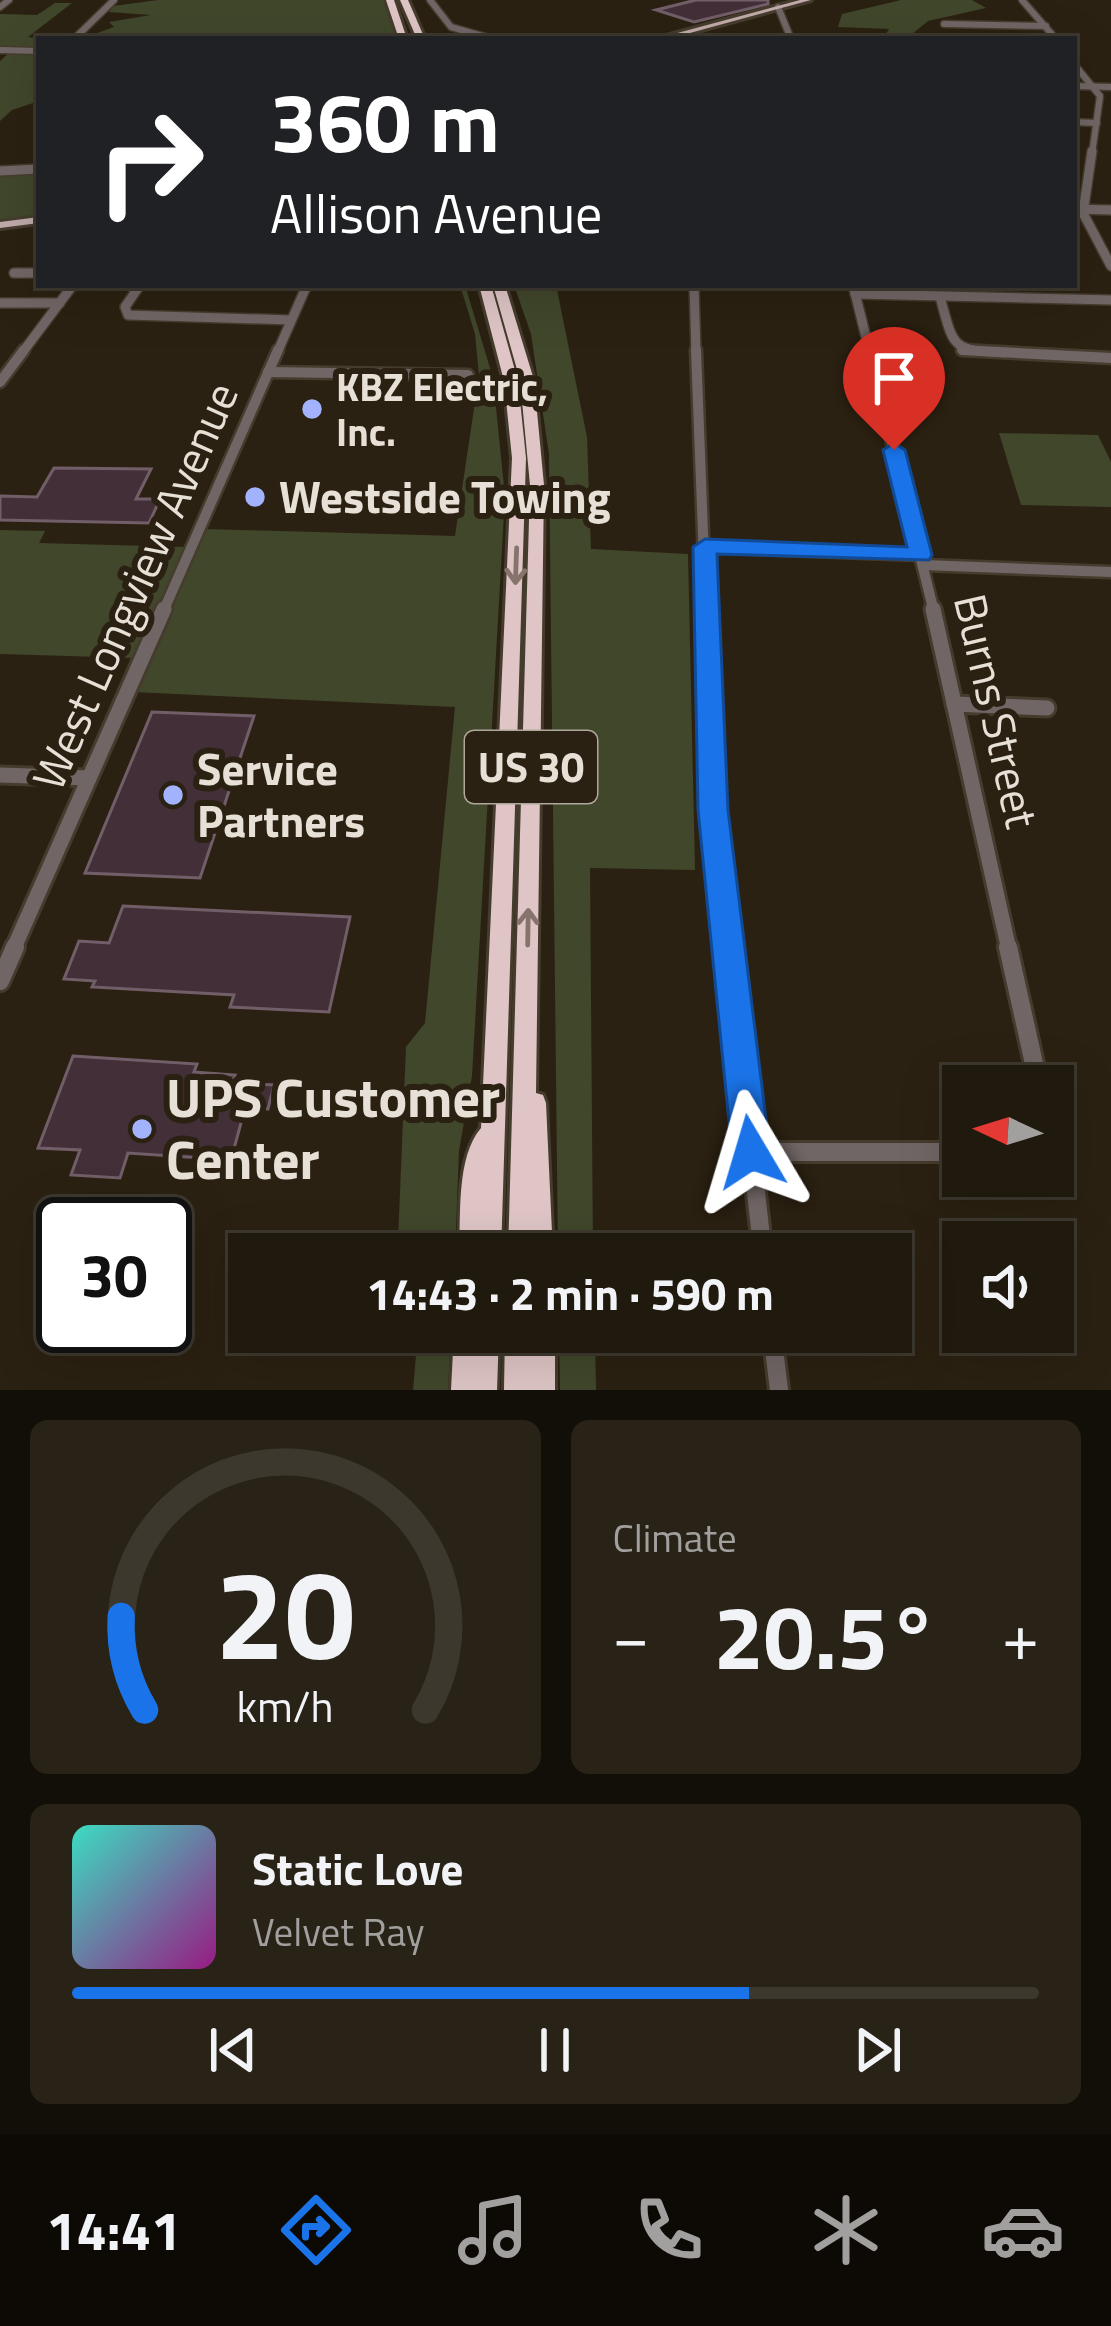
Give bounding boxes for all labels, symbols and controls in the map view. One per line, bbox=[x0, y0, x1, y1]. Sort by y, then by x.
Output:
text: 360 m bbox=[270, 57, 500, 185]
icon: right bbox=[72, 84, 228, 240]
text: Allison Avenue bbox=[270, 172, 602, 254]
pin bbox=[843, 327, 945, 450]
icon: arrive bbox=[861, 345, 927, 411]
place label: KBZ Electric, Inc. bbox=[336, 357, 548, 461]
street label: West Longview Avenue bbox=[14, 371, 255, 800]
marker: KBZ Electric, Inc. bbox=[299, 396, 325, 422]
place label: Westside Towing bbox=[279, 462, 611, 530]
marker: Westside Towing bbox=[242, 484, 268, 510]
one-way arrow bbox=[504, 546, 527, 585]
street label: Burns Street bbox=[937, 587, 1057, 835]
road number: US 30 bbox=[465, 731, 597, 803]
place label: Service Partners bbox=[197, 734, 365, 854]
marker: Service Partners bbox=[160, 782, 186, 808]
one-way arrow bbox=[516, 908, 539, 947]
place label: UPS Customer Center bbox=[166, 1056, 500, 1200]
north arrow bbox=[942, 1065, 1074, 1197]
map controls bbox=[942, 1065, 1074, 1353]
position arrow bbox=[688, 1089, 814, 1215]
marker: UPS Customer Center bbox=[129, 1116, 155, 1142]
speed limit sign: 30 bbox=[36, 1197, 192, 1353]
button: sound bbox=[942, 1221, 1074, 1353]
text: 14:43 · 2 min · 590 m bbox=[366, 1259, 774, 1327]
text: Climate bbox=[613, 1508, 737, 1567]
text: 20 bbox=[215, 1518, 355, 1707]
text: 20.5° bbox=[713, 1567, 938, 1704]
text: − bbox=[613, 1585, 649, 1686]
text: + bbox=[1002, 1585, 1039, 1686]
text: km/h bbox=[237, 1673, 334, 1739]
text: Static Love bbox=[252, 1834, 464, 1902]
text: Velvet Ray bbox=[252, 1902, 425, 1961]
icon: previous bbox=[200, 2017, 266, 2083]
icon: pause bbox=[522, 2017, 588, 2083]
icon: next bbox=[845, 2017, 911, 2083]
icon: directions bbox=[274, 2188, 358, 2272]
icon: music bbox=[451, 2188, 535, 2272]
icon: phone bbox=[627, 2188, 711, 2272]
icon: climate bbox=[804, 2188, 888, 2272]
icon: car bbox=[981, 2188, 1065, 2272]
text: 14:41 bbox=[46, 2189, 181, 2271]

